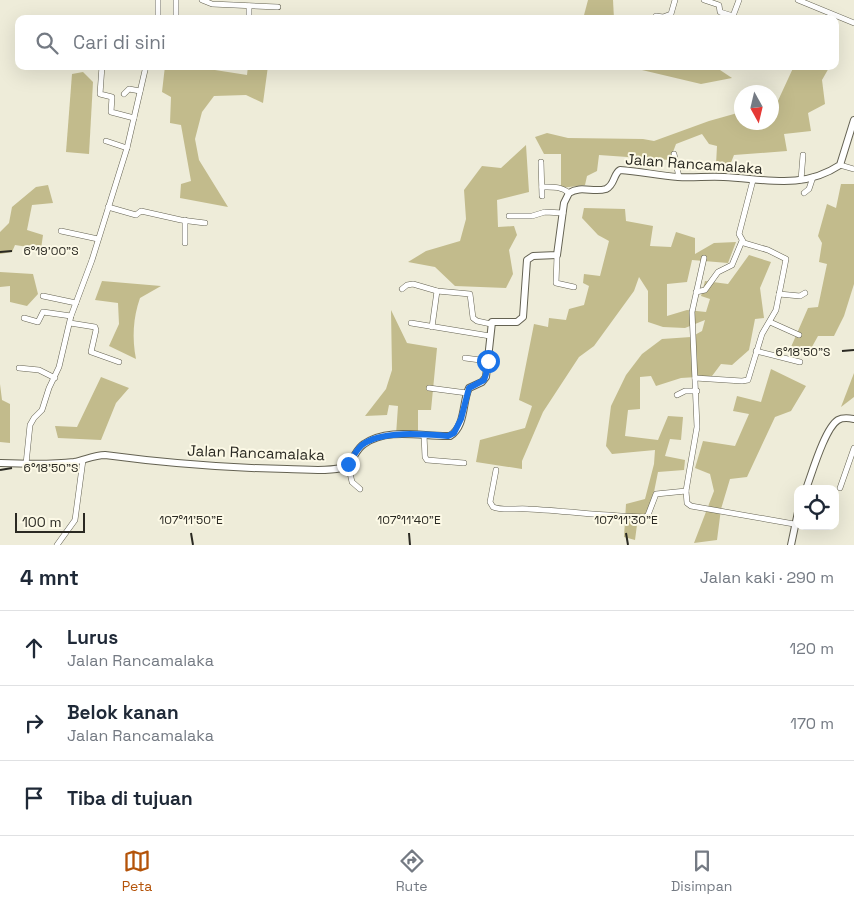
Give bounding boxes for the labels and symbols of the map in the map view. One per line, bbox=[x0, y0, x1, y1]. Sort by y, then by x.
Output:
north arrow bbox=[734, 85, 779, 130]
street label: Jalan Rancamalaka bbox=[625, 149, 764, 178]
text: 6°19'00"S bbox=[23, 243, 79, 259]
text: 6°18'50"S bbox=[776, 344, 830, 360]
route start bbox=[477, 350, 500, 373]
street label: Jalan Rancamalaka bbox=[187, 441, 326, 464]
route end bbox=[337, 453, 360, 476]
text: 6°18'50"S bbox=[24, 460, 78, 476]
scale bar bbox=[15, 510, 85, 533]
text: 107°11'50"E bbox=[159, 512, 223, 528]
text: 107°11'40"E bbox=[377, 512, 441, 528]
text: 107°11'30"E bbox=[594, 512, 658, 528]

